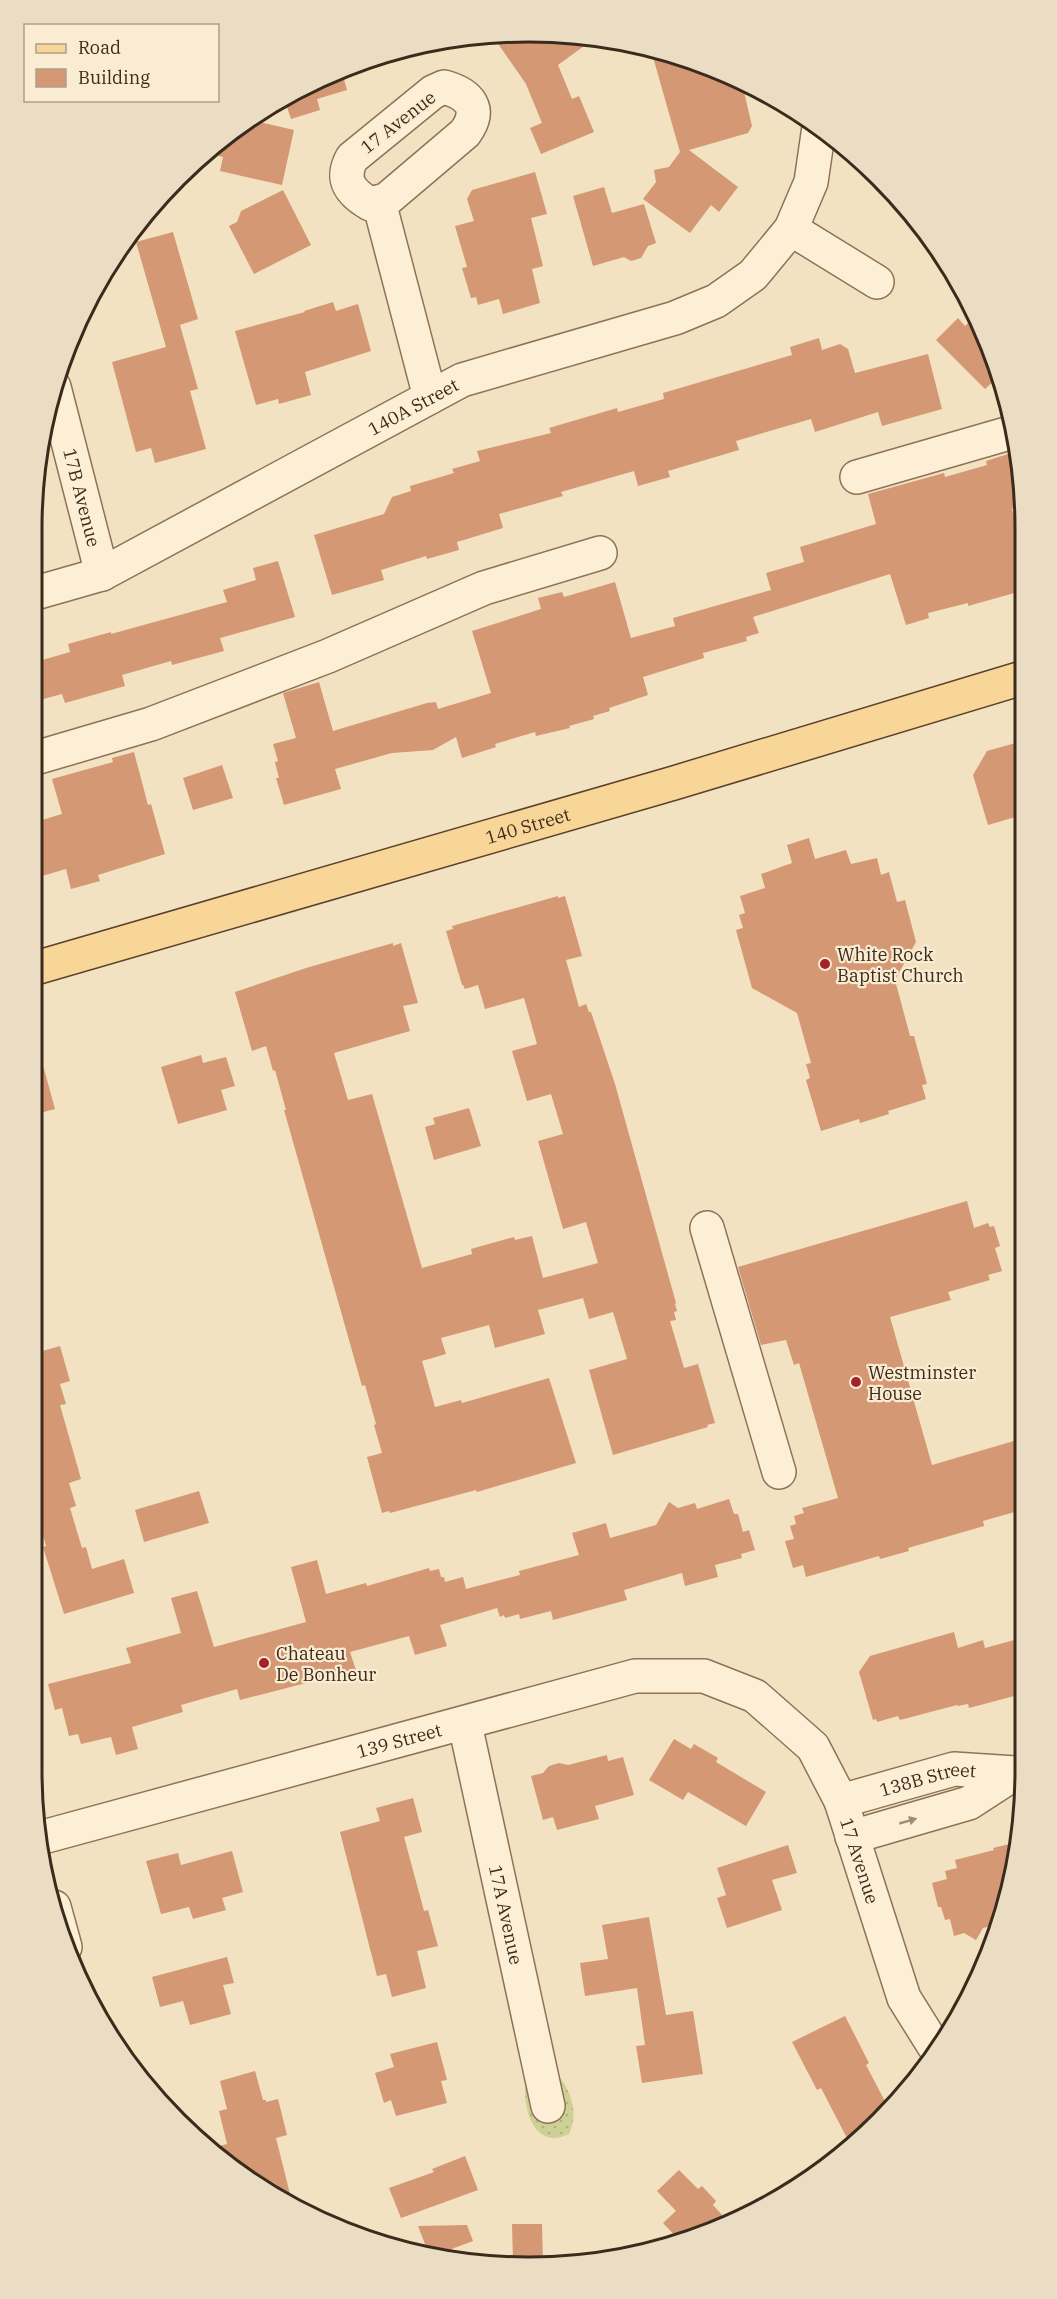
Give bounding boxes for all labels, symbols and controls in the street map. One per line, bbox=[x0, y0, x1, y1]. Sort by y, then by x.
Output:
legend bbox=[24, 24, 219, 102]
text: Road bbox=[78, 36, 121, 59]
text: Building bbox=[78, 66, 150, 89]
street label: 17 Avenue bbox=[356, 86, 440, 158]
street label: 140A Street bbox=[364, 373, 462, 440]
street label: 17B Avenue bbox=[59, 446, 106, 549]
street label: 140 Street bbox=[483, 802, 573, 849]
place label: White Rock Baptist Church bbox=[837, 943, 964, 987]
marker: White Rock Baptist Church bbox=[818, 957, 832, 971]
place label: Westminster House bbox=[868, 1361, 976, 1405]
marker: Westminster House bbox=[849, 1375, 863, 1389]
place label: Chateau De Bonheur bbox=[276, 1642, 376, 1686]
marker: Chateau De Bonheur bbox=[257, 1656, 271, 1670]
street label: 139 Street bbox=[354, 1718, 444, 1763]
street label: 138B Street bbox=[877, 1757, 977, 1801]
street label: 17 Avenue bbox=[836, 1815, 885, 1907]
one-way arrow bbox=[899, 1816, 917, 1825]
street label: 17A Avenue bbox=[484, 1863, 528, 1967]

